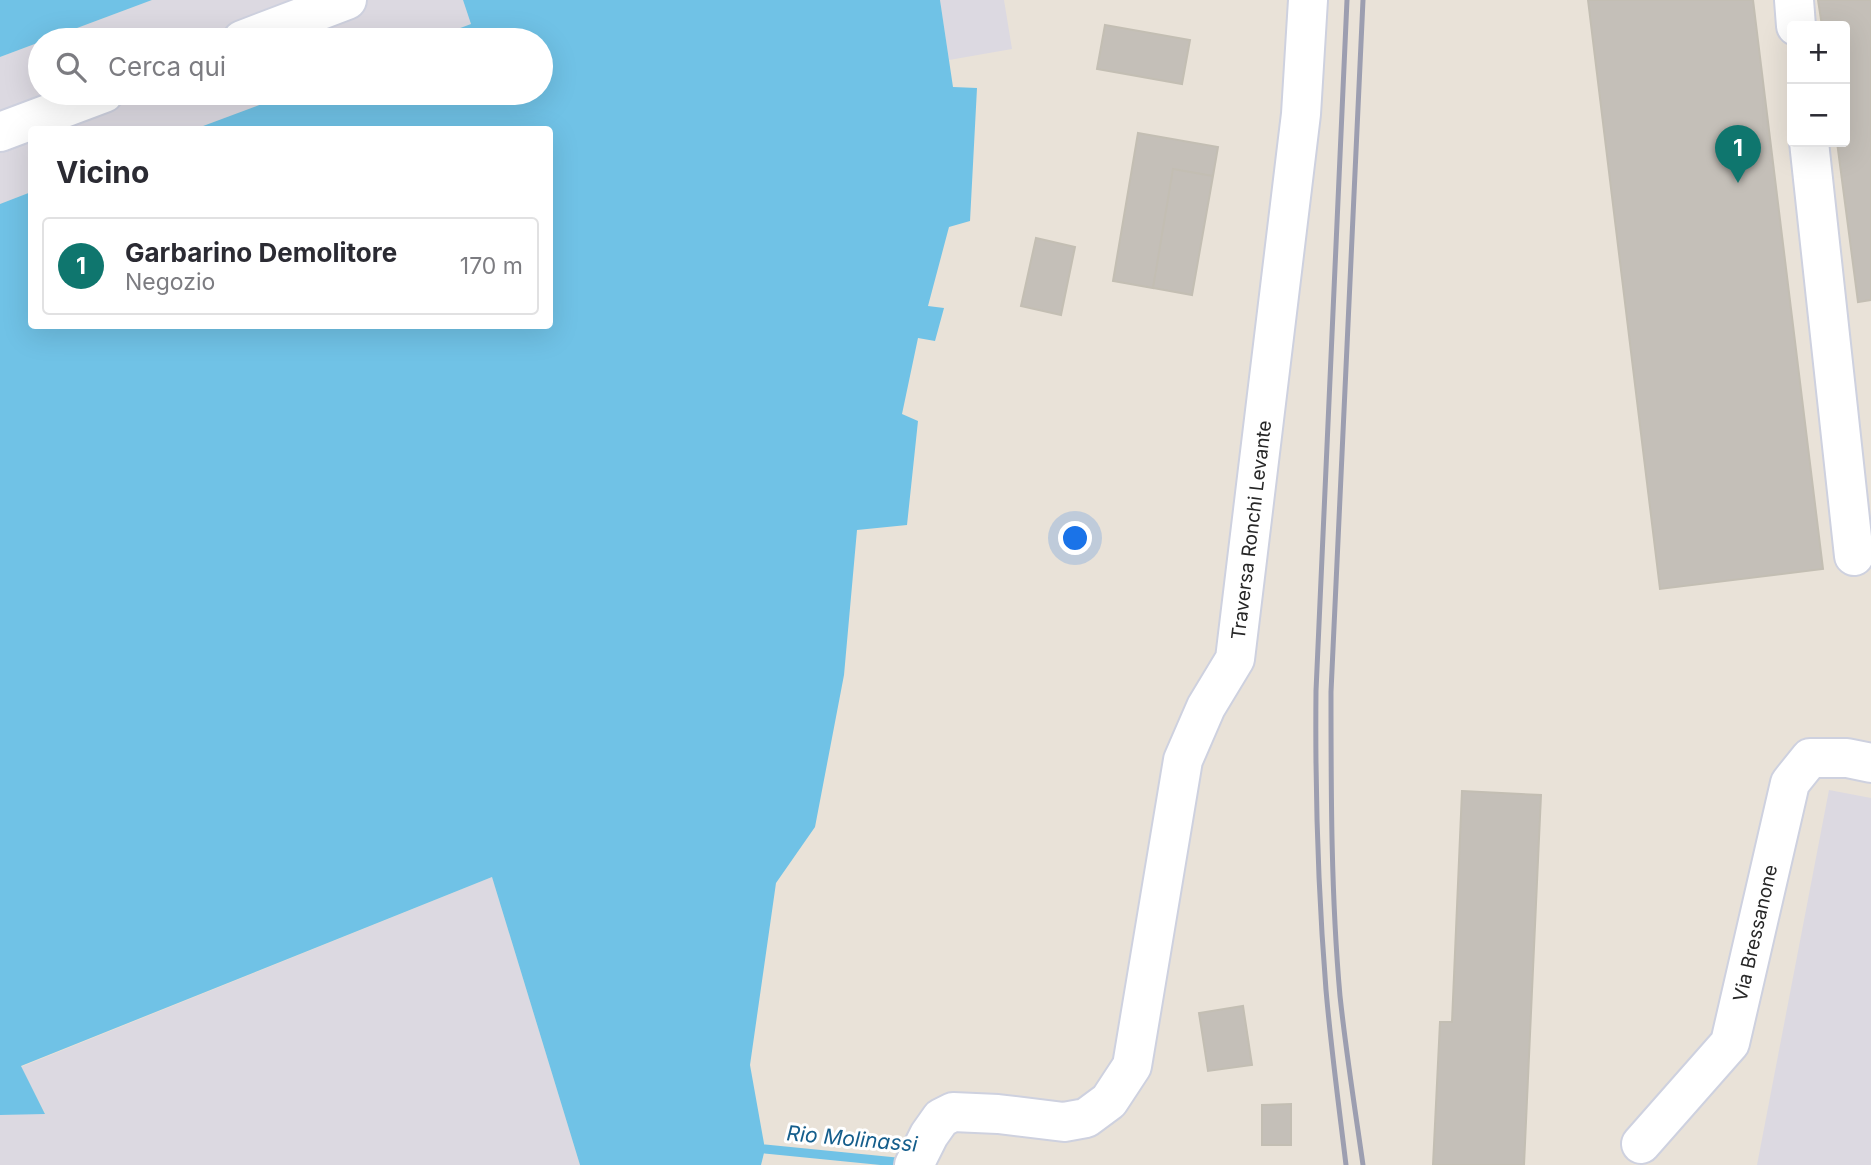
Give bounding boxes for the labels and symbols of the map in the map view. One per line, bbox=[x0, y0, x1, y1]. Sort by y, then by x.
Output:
pin: 1 bbox=[1715, 125, 1761, 183]
street label: Traversa Ronchi Levante bbox=[1227, 419, 1276, 641]
your location bbox=[1058, 521, 1092, 555]
street label: Via Bressanone bbox=[1729, 862, 1782, 1004]
water label: Rio Molinassi bbox=[785, 1120, 919, 1157]

